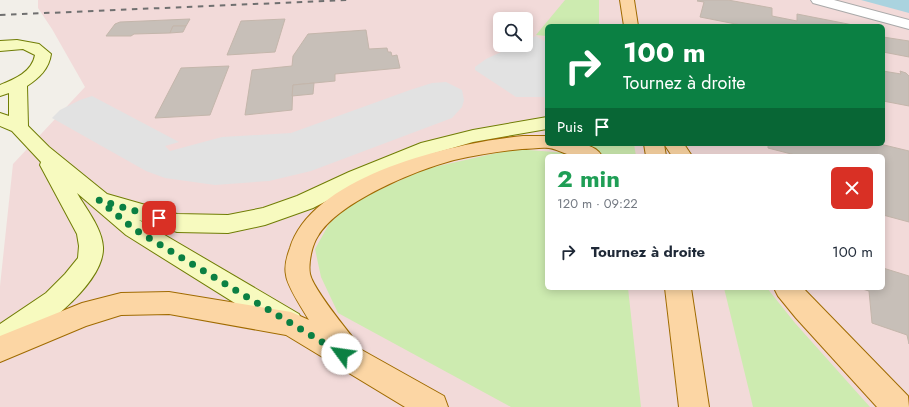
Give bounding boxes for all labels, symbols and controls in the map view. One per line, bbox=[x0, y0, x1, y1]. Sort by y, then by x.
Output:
map controls bbox=[493, 12, 533, 52]
button: search bbox=[493, 12, 533, 52]
text: 100 m bbox=[623, 32, 706, 73]
icon: right bbox=[557, 40, 609, 92]
text: Tournez à droite bbox=[623, 70, 746, 96]
text: Puis bbox=[557, 116, 583, 138]
icon: arrive bbox=[591, 116, 613, 138]
text: 2 min bbox=[557, 161, 620, 196]
button: close bbox=[831, 167, 873, 209]
text: 120 m · 09:22 bbox=[557, 194, 638, 213]
pin bbox=[142, 201, 176, 235]
icon: arrive bbox=[148, 207, 170, 229]
icon: right bbox=[557, 241, 579, 263]
text: Tournez à droite bbox=[591, 241, 705, 263]
text: 100 m bbox=[832, 241, 873, 263]
position arrow bbox=[321, 333, 363, 375]

